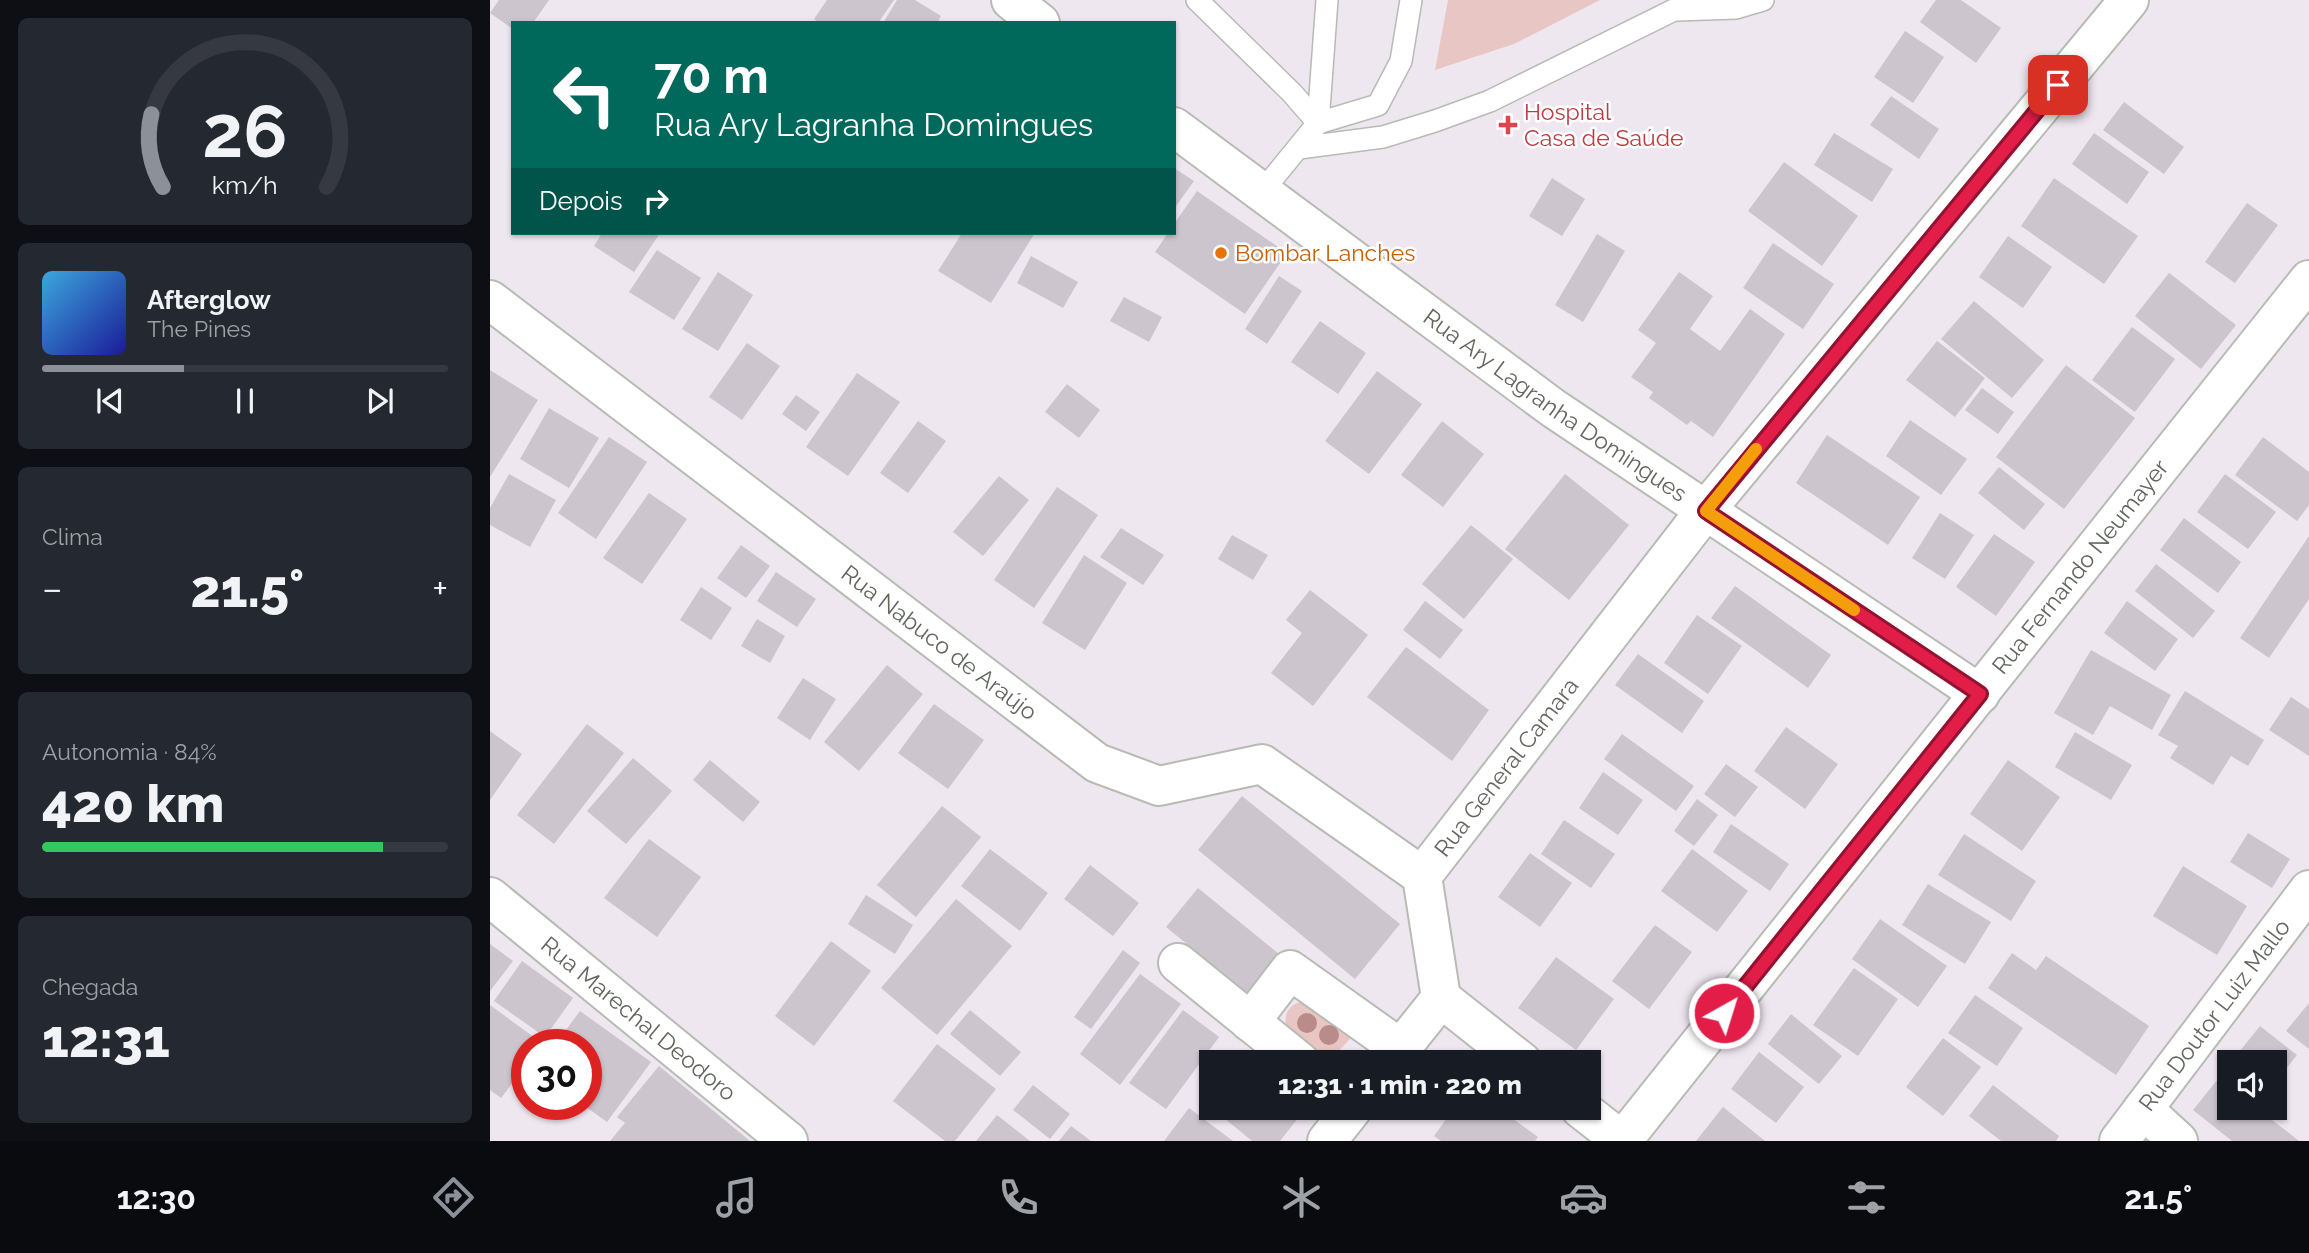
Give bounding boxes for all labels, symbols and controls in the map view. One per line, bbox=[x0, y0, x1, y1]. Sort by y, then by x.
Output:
text: 70 m bbox=[654, 47, 769, 104]
icon: left bbox=[539, 49, 630, 140]
pin bbox=[2028, 55, 2088, 115]
icon: arrive bbox=[2039, 66, 2077, 104]
text: 26 bbox=[202, 90, 288, 175]
place label: Hospital Casa de Saúde bbox=[1524, 98, 1683, 151]
text: Rua Ary Lagranha Domingues bbox=[654, 106, 1093, 143]
marker: Hospital Casa de Saúde bbox=[1498, 115, 1518, 135]
text: km/h bbox=[212, 170, 278, 200]
icon: right bbox=[637, 182, 675, 220]
text: Depois bbox=[539, 186, 623, 216]
place label: Bombar Lanches bbox=[1235, 239, 1415, 266]
marker: Bombar Lanches bbox=[1213, 245, 1229, 261]
text: Afterglow bbox=[147, 285, 271, 315]
street label: Rua Ary Lagranha Domingues bbox=[1419, 303, 1692, 507]
text: The Pines bbox=[147, 315, 251, 342]
icon: previous bbox=[91, 382, 129, 420]
icon: pause bbox=[226, 382, 264, 420]
icon: next bbox=[361, 382, 399, 420]
street label: Rua Fernando Neumayer bbox=[1986, 454, 2173, 679]
text: Clima bbox=[42, 523, 103, 550]
text: 21.5° bbox=[190, 558, 304, 619]
street label: Rua Nabuco de Araújo bbox=[836, 559, 1043, 725]
text: − bbox=[42, 566, 62, 611]
text: + bbox=[432, 566, 448, 611]
street label: Rua General Camara bbox=[1428, 672, 1584, 861]
text: Autonomia · 84% bbox=[42, 738, 217, 765]
text: 420 km bbox=[42, 773, 224, 834]
street label: Rua Doutor Luiz Mallo bbox=[2133, 913, 2295, 1116]
street label: Rua Marechal Deodoro bbox=[536, 931, 742, 1106]
text: Chegada bbox=[42, 973, 138, 1000]
position arrow bbox=[1687, 976, 1761, 1050]
text: 12:31 bbox=[42, 1008, 170, 1069]
speed limit sign: 30 bbox=[511, 1029, 602, 1120]
map controls bbox=[2217, 1050, 2287, 1120]
button: sound bbox=[2217, 1050, 2287, 1120]
text: 12:31 · 1 min · 220 m bbox=[1278, 1070, 1522, 1100]
icon: directions bbox=[429, 1173, 478, 1222]
icon: music bbox=[712, 1173, 761, 1222]
icon: phone bbox=[994, 1173, 1043, 1222]
icon: climate bbox=[1277, 1173, 1326, 1222]
icon: car bbox=[1559, 1173, 1608, 1222]
icon: filters bbox=[1842, 1173, 1891, 1222]
text: 12:30 bbox=[117, 1179, 196, 1216]
text: 21.5° bbox=[2124, 1179, 2192, 1216]

